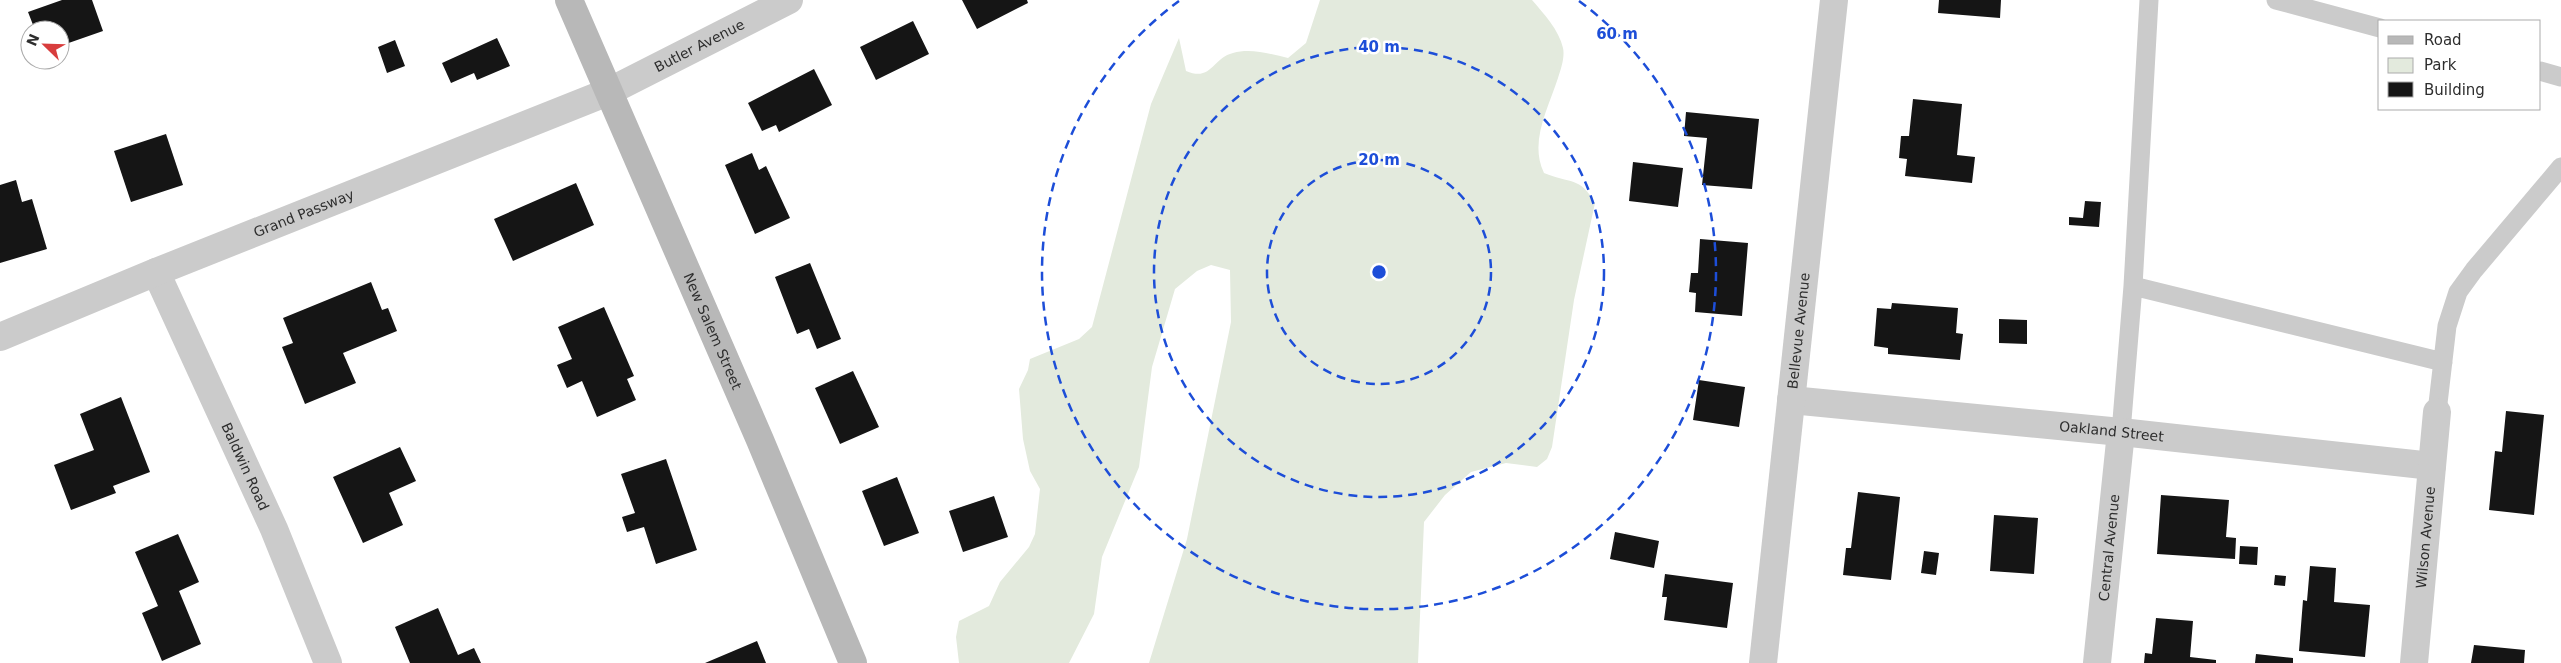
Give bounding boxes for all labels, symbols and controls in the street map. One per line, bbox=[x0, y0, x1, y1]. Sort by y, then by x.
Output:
street label: Butler Avenue bbox=[652, 16, 747, 75]
north arrow bbox=[20, 20, 70, 70]
legend bbox=[2378, 20, 2541, 110]
text: 60 m bbox=[1596, 25, 1638, 43]
text: N bbox=[23, 31, 43, 48]
text: Road bbox=[2424, 31, 2462, 49]
text: 40 m bbox=[1358, 38, 1400, 56]
text: Park bbox=[2424, 56, 2457, 74]
text: Building bbox=[2424, 81, 2485, 99]
text: 20 m bbox=[1358, 151, 1400, 169]
street label: Grand Passway bbox=[251, 186, 356, 240]
centre of rings bbox=[1370, 263, 1388, 281]
street label: New Salem Street bbox=[680, 270, 745, 392]
street label: Bellevue Avenue bbox=[1784, 272, 1813, 390]
street label: Oakland Street bbox=[2058, 418, 2165, 445]
street label: Baldwin Road bbox=[218, 420, 272, 513]
street label: Wilson Avenue bbox=[2413, 486, 2438, 589]
street label: Central Avenue bbox=[2095, 493, 2123, 602]

